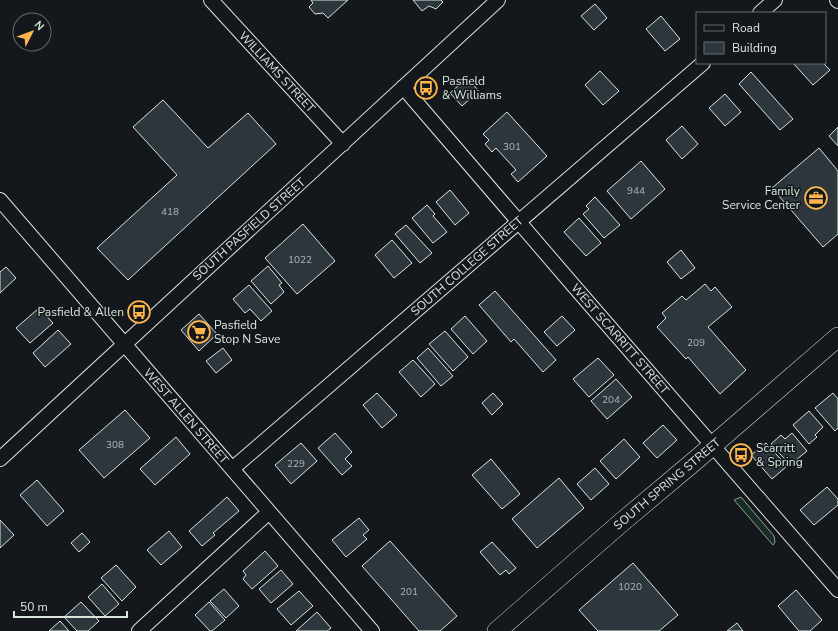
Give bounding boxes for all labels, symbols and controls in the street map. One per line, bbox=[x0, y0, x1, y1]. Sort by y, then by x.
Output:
north arrow bbox=[12, 12, 52, 52]
legend bbox=[696, 12, 826, 64]
text: N bbox=[31, 18, 47, 34]
text: Road bbox=[732, 20, 760, 36]
street label: WILLIAMS STREET bbox=[235, 28, 319, 117]
text: Building bbox=[732, 40, 777, 56]
place label: Pasfield & Williams bbox=[442, 73, 502, 103]
bus stop icon: Pasfield & Williams bbox=[413, 75, 439, 101]
house number: 301 bbox=[503, 140, 521, 154]
street label: SOUTH PASFIELD STREET bbox=[189, 174, 309, 284]
place label: Family Service Center bbox=[722, 183, 801, 213]
house number: 944 bbox=[627, 184, 645, 198]
office icon: Family Service Center bbox=[803, 185, 829, 211]
house number: 418 bbox=[161, 205, 179, 219]
street label: SOUTH COLLEGE STREET bbox=[407, 212, 527, 319]
house number: 1022 bbox=[288, 253, 312, 267]
street label: WEST SCARRITT STREET bbox=[567, 280, 673, 398]
bus stop icon: Pasfield & Allen bbox=[126, 299, 152, 325]
place label: Pasfield & Allen bbox=[38, 304, 124, 320]
place label: Pasfield Stop N Save bbox=[214, 317, 280, 347]
supermarket icon: Pasfield Stop N Save bbox=[186, 319, 212, 345]
house number: 209 bbox=[687, 336, 705, 350]
street label: WEST ALLEN STREET bbox=[140, 365, 233, 468]
house number: 204 bbox=[602, 393, 620, 407]
street label: SOUTH SPRING STREET bbox=[610, 434, 724, 534]
house number: 308 bbox=[106, 438, 124, 452]
place label: Scarritt & Spring bbox=[756, 440, 803, 470]
bus stop icon: Scarritt & Spring bbox=[728, 442, 754, 468]
house number: 229 bbox=[287, 457, 305, 471]
house number: 1020 bbox=[618, 580, 642, 594]
house number: 201 bbox=[400, 585, 418, 599]
scale bar bbox=[14, 593, 127, 619]
text: 50 m bbox=[20, 599, 48, 615]

